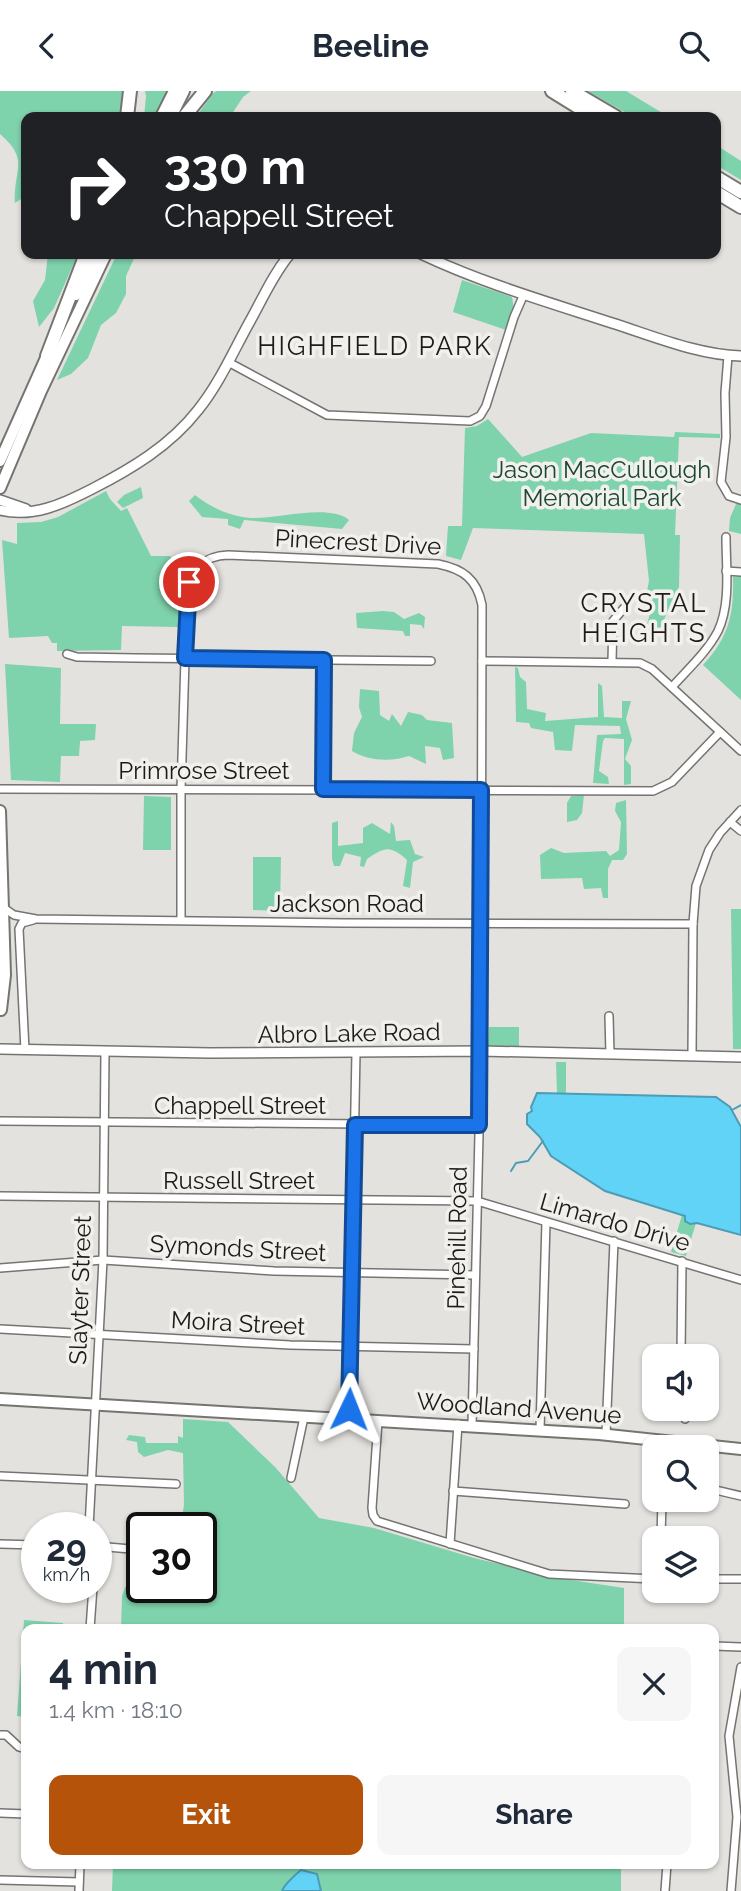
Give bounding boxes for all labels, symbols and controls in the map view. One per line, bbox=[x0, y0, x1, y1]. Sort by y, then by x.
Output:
icon: back bbox=[28, 27, 66, 65]
text: Beeline bbox=[312, 27, 429, 64]
icon: search bbox=[675, 27, 713, 65]
text: 330 m bbox=[164, 138, 306, 195]
icon: right bbox=[49, 140, 140, 231]
text: Chappell Street bbox=[164, 197, 394, 234]
district label: HIGHFIELD PARK bbox=[257, 331, 493, 361]
park label: Jason MacCullough Memorial Park bbox=[493, 455, 711, 512]
street label: Pinecrest Drive bbox=[274, 523, 442, 561]
pin bbox=[159, 552, 219, 612]
icon: arrive bbox=[170, 563, 208, 601]
district label: CRYSTAL HEIGHTS bbox=[581, 588, 707, 648]
street label: Primrose Street bbox=[118, 756, 290, 785]
street label: Jackson Road bbox=[270, 889, 424, 918]
street label: Albro Lake Road bbox=[257, 1017, 441, 1049]
street label: Chappell Street bbox=[154, 1091, 326, 1120]
street label: Russell Street bbox=[163, 1166, 315, 1195]
street label: Pinehill Road bbox=[441, 1166, 473, 1310]
street label: Limardo Drive bbox=[536, 1187, 694, 1257]
street label: Slayter Street bbox=[63, 1215, 97, 1365]
street label: Symonds Street bbox=[149, 1229, 327, 1267]
street label: Moira Street bbox=[170, 1305, 306, 1341]
map controls bbox=[642, 1344, 719, 1603]
button: sound bbox=[642, 1344, 719, 1421]
position arrow bbox=[312, 1372, 386, 1446]
street label: Woodland Avenue bbox=[416, 1386, 622, 1430]
button: search bbox=[642, 1435, 719, 1512]
speed limit sign: 30 bbox=[126, 1512, 217, 1603]
button: layers bbox=[642, 1526, 719, 1603]
text: 29 bbox=[46, 1528, 87, 1569]
text: km/h bbox=[43, 1564, 90, 1585]
text: 4 min bbox=[49, 1645, 158, 1694]
button: close bbox=[617, 1647, 691, 1721]
text: 1.4 km · 18:10 bbox=[49, 1696, 183, 1723]
button: Exit bbox=[49, 1775, 363, 1855]
button: Share bbox=[377, 1775, 691, 1855]

